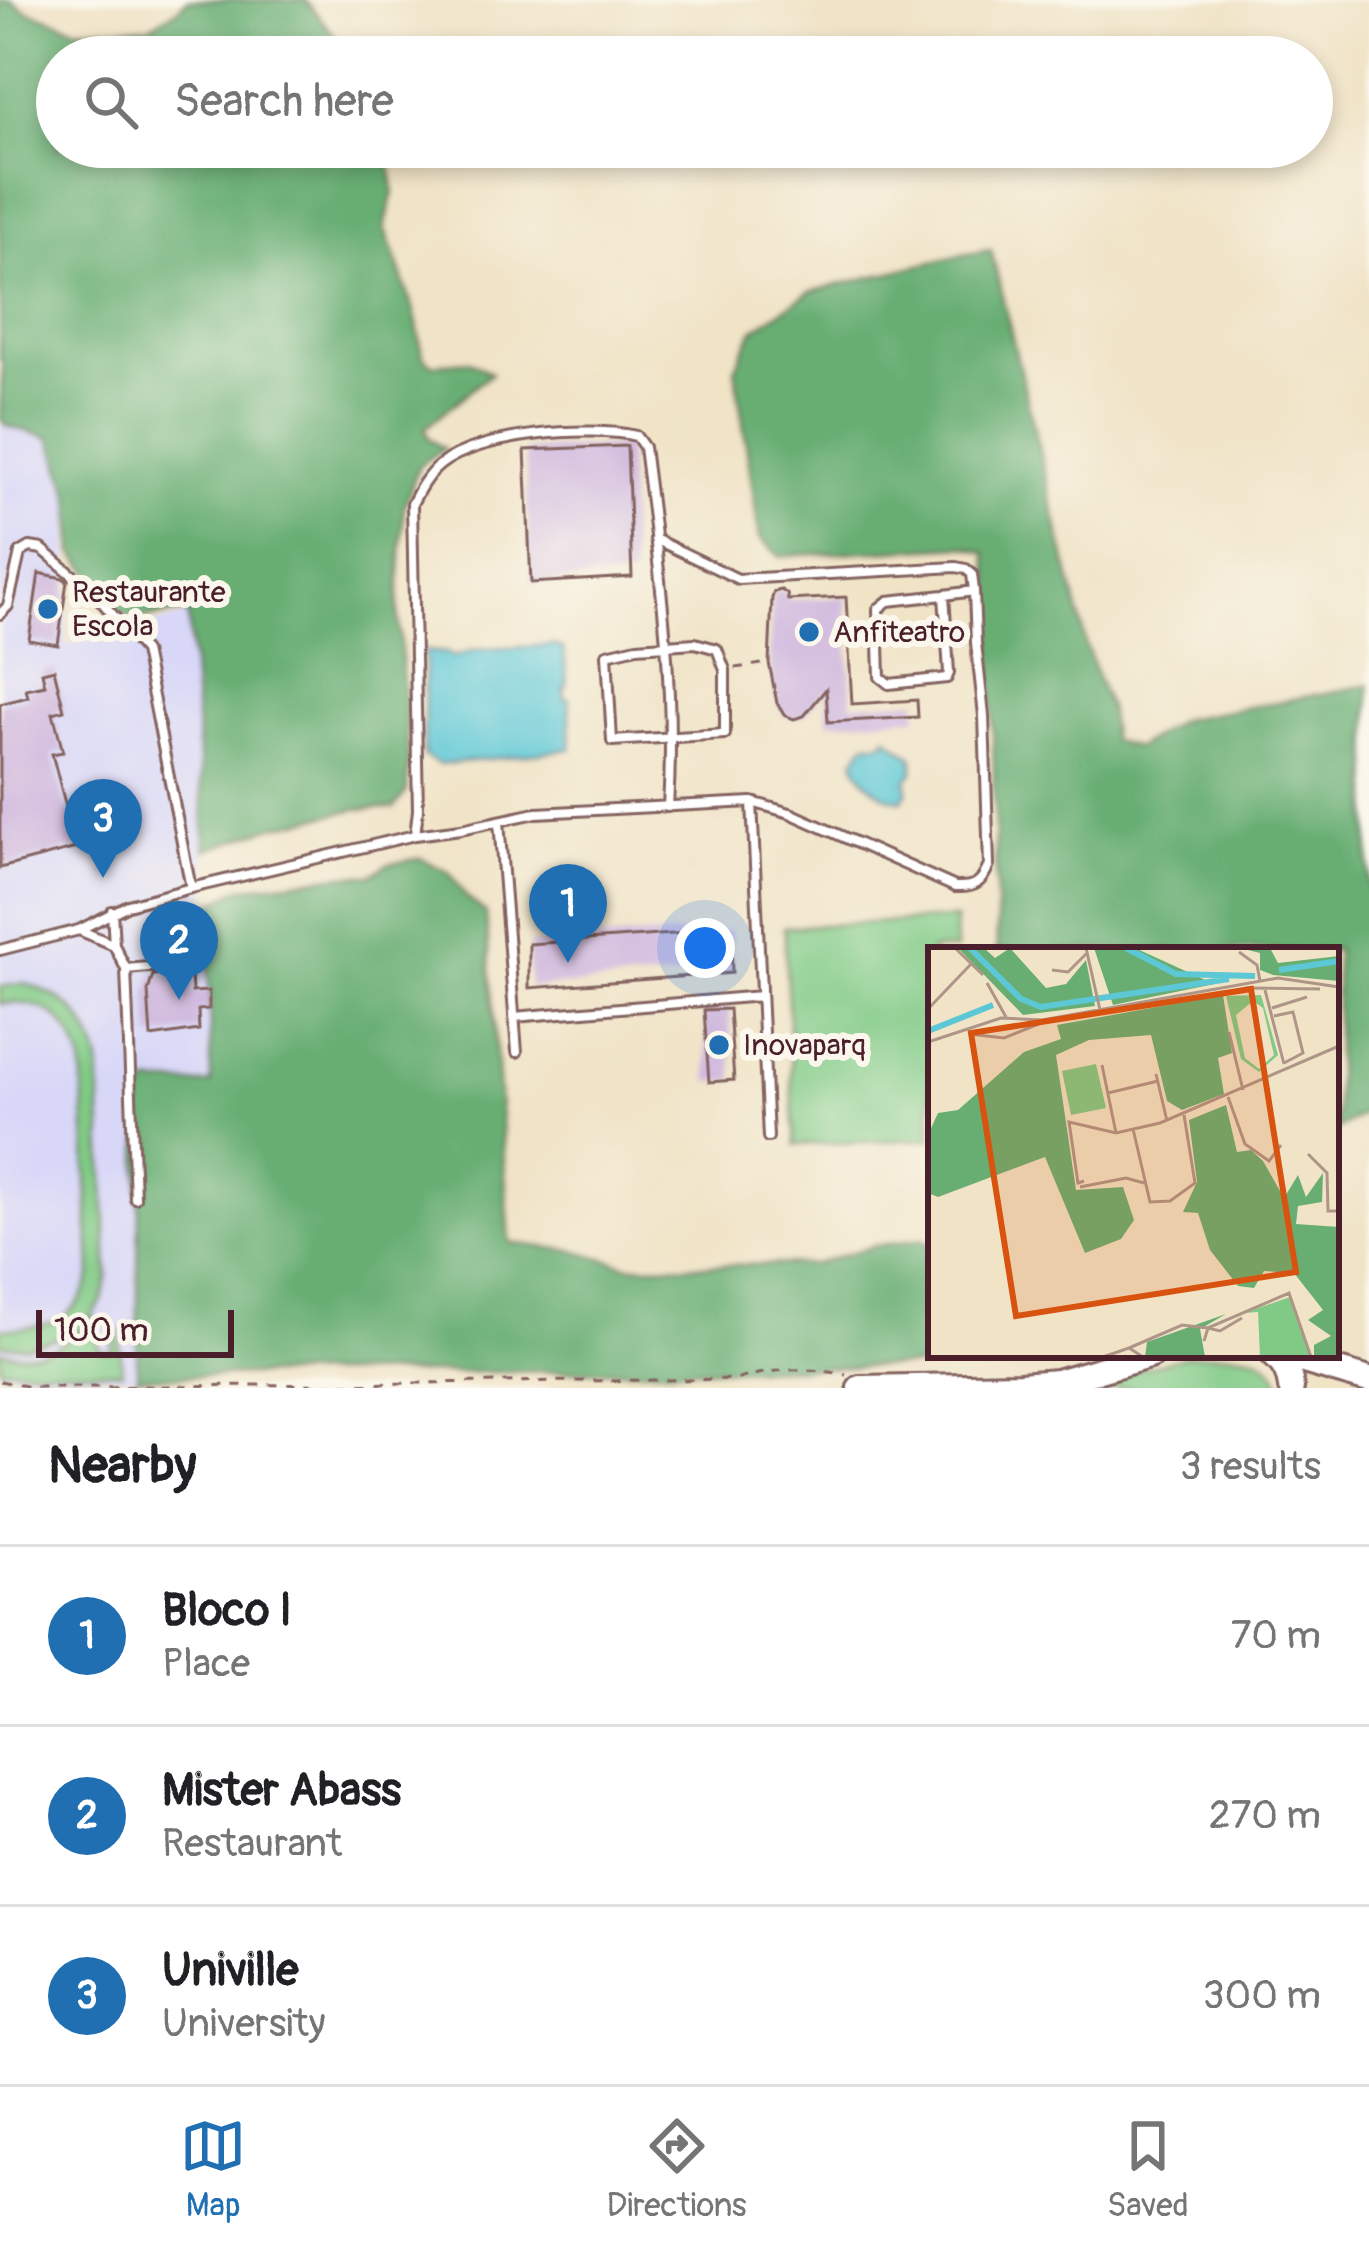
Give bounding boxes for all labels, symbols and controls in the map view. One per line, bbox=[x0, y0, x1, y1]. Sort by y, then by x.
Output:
search box bbox=[36, 36, 1333, 168]
icon: search bbox=[78, 69, 144, 135]
text: Search here bbox=[174, 74, 394, 130]
place label: Restaurante Escola bbox=[72, 574, 226, 645]
marker: Restaurante Escola bbox=[35, 596, 61, 622]
place label: Anfiteatro bbox=[833, 614, 965, 651]
marker: Anfiteatro bbox=[796, 619, 822, 645]
pin: 3 bbox=[64, 779, 142, 878]
pin: 1 bbox=[529, 864, 607, 963]
pin: 2 bbox=[140, 901, 218, 1000]
your location bbox=[675, 918, 735, 978]
inset map bbox=[928, 947, 1339, 1358]
place label: Inovaparq bbox=[743, 1027, 865, 1064]
marker: Inovaparq bbox=[706, 1032, 732, 1058]
scale bar bbox=[36, 1304, 234, 1357]
text: 100 m bbox=[54, 1310, 148, 1351]
text: Nearby bbox=[48, 1434, 196, 1498]
text: 3 results bbox=[1180, 1442, 1321, 1491]
text: Bloco I bbox=[162, 1583, 292, 1639]
text: 1 bbox=[79, 1611, 95, 1660]
text: 70 m bbox=[1231, 1611, 1321, 1660]
text: Place bbox=[162, 1639, 250, 1688]
text: Mister Abass bbox=[162, 1763, 401, 1819]
text: 2 bbox=[76, 1791, 98, 1840]
text: 270 m bbox=[1209, 1791, 1321, 1840]
text: Restaurant bbox=[162, 1819, 342, 1868]
text: Univille bbox=[162, 1943, 299, 1999]
text: 3 bbox=[76, 1971, 98, 2020]
text: 300 m bbox=[1203, 1971, 1321, 2020]
text: University bbox=[162, 1999, 325, 2048]
tab: Map bbox=[180, 2113, 246, 2226]
tab: Directions bbox=[607, 2113, 747, 2226]
tab: Saved bbox=[1107, 2113, 1189, 2226]

